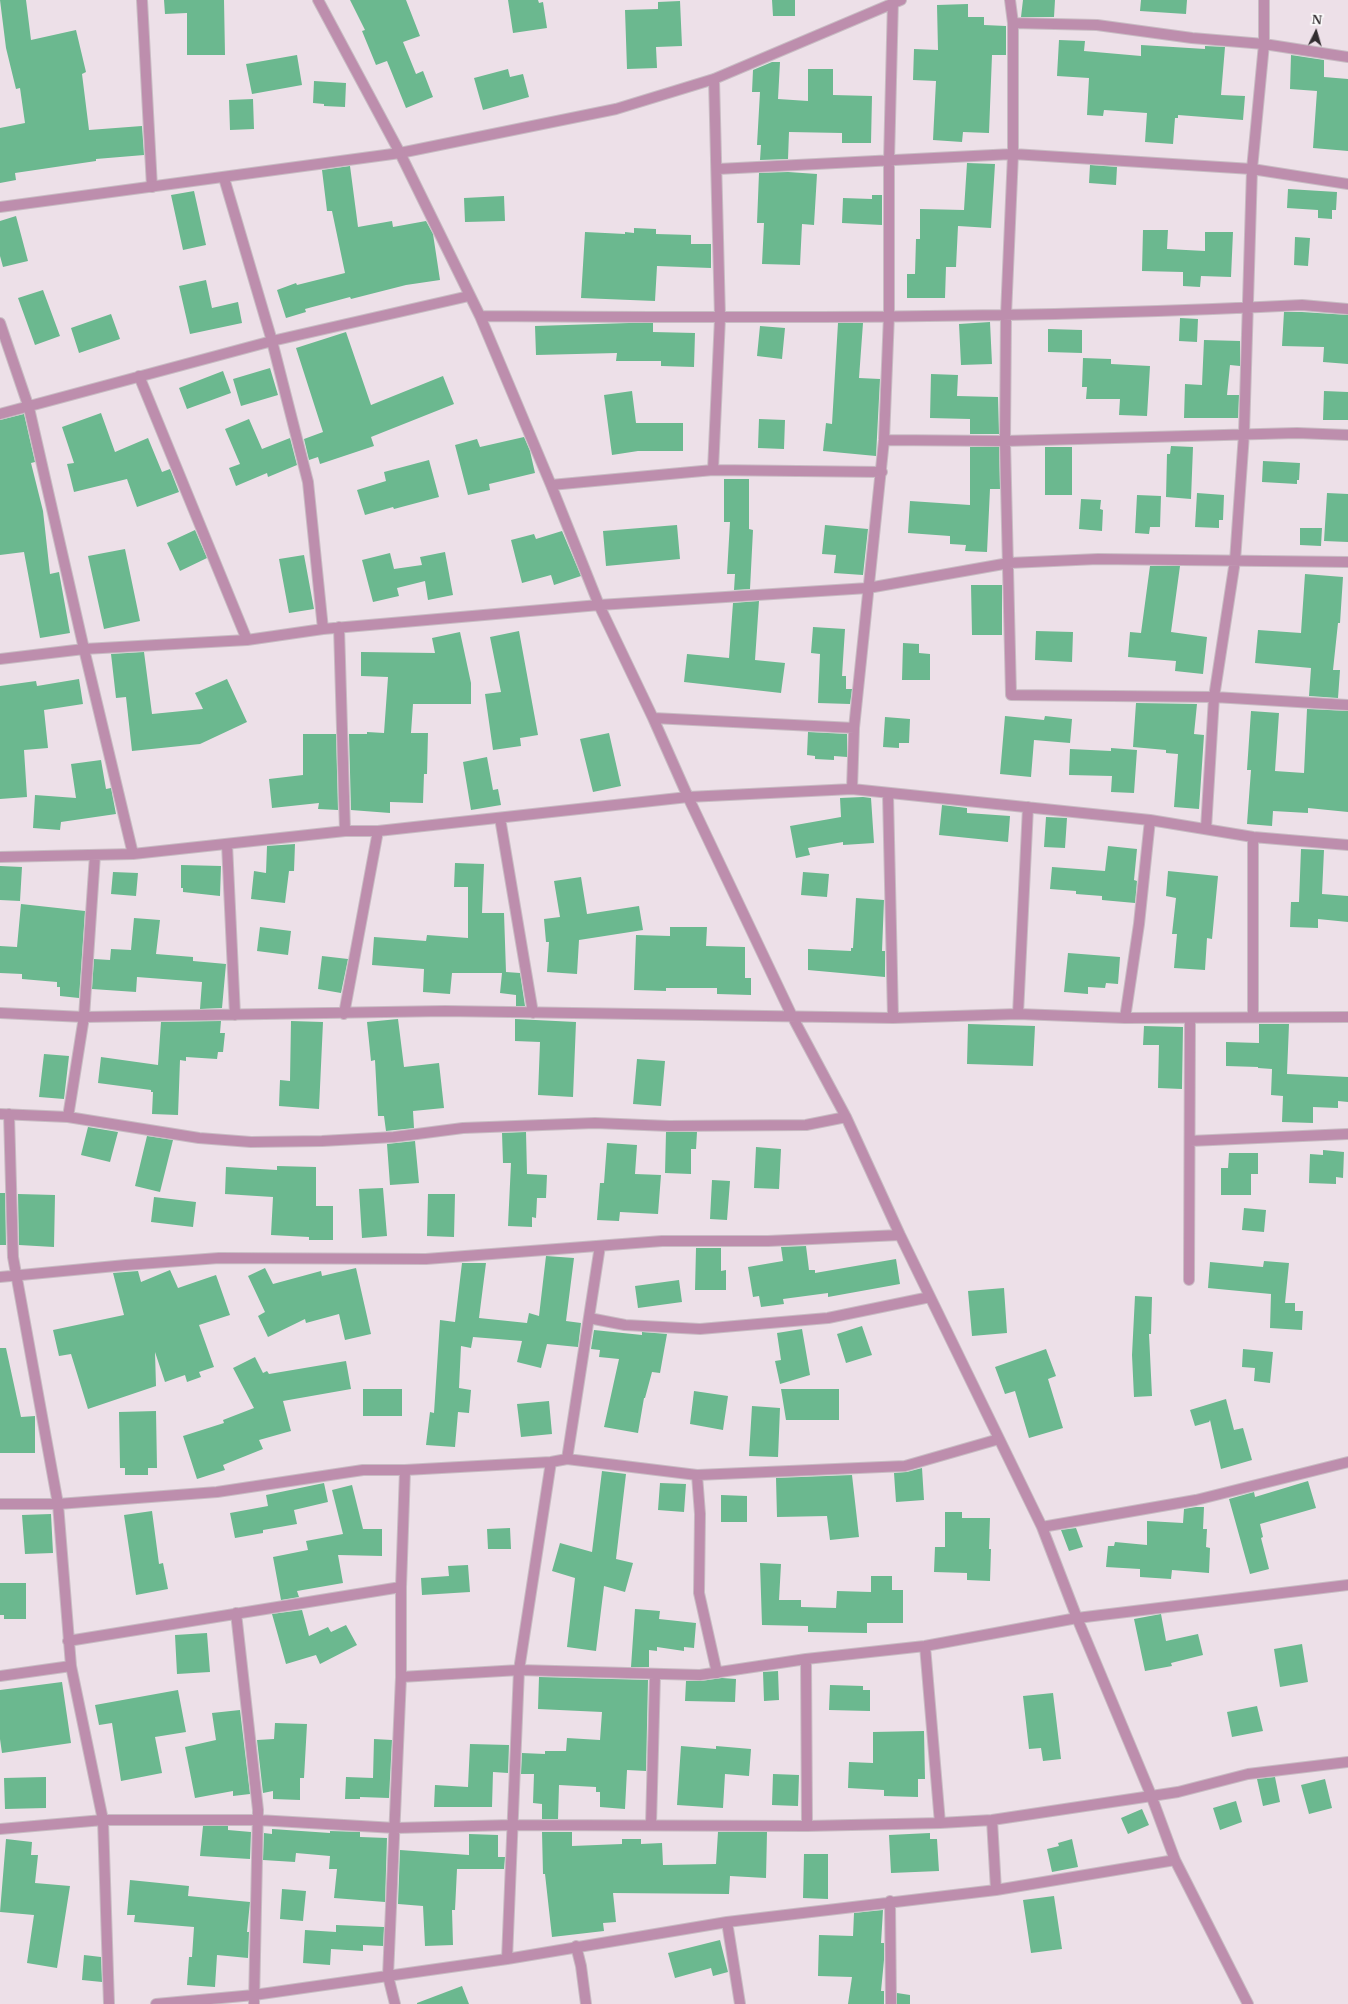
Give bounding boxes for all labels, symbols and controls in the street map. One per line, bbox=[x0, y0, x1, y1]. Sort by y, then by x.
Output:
north arrow bbox=[1296, 12, 1336, 52]
text: N bbox=[1311, 13, 1323, 27]

